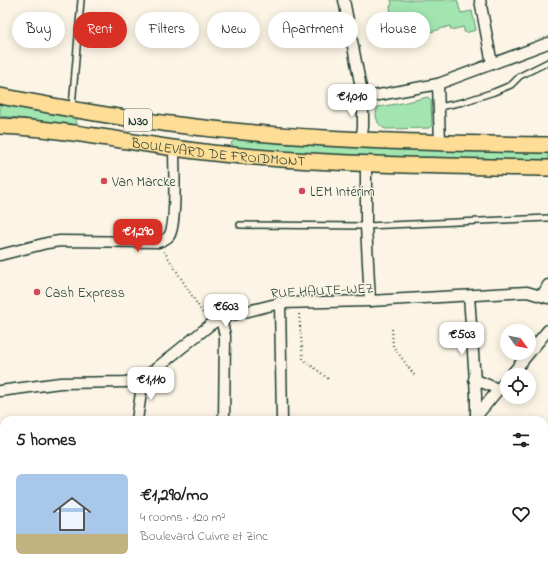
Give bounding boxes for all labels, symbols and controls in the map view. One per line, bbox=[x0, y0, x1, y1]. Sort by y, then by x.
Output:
chip: Buy bbox=[12, 12, 65, 48]
chip: Rent bbox=[73, 12, 127, 48]
chip: Filters bbox=[135, 12, 199, 48]
chip: New bbox=[207, 12, 260, 48]
chip: Apartment bbox=[268, 12, 358, 48]
chip: House bbox=[366, 12, 430, 48]
pin: €1,010 bbox=[319, 84, 385, 118]
text: €1,010 bbox=[337, 87, 367, 106]
road number: N30 bbox=[124, 109, 152, 131]
street label: BOULEVARD DE FROIDMONT bbox=[129, 133, 306, 173]
place label: Van Marcke bbox=[111, 172, 176, 193]
marker: Van Marcke bbox=[99, 176, 109, 186]
place label: LEM Intérim bbox=[310, 182, 375, 203]
marker: LEM Intérim bbox=[297, 186, 307, 196]
pin: €1,290 bbox=[105, 219, 171, 253]
text: €1,290 bbox=[122, 222, 154, 241]
street label: RUE HAUTE-WEZ bbox=[270, 278, 374, 305]
place label: Cash Express bbox=[45, 283, 125, 304]
marker: Cash Express bbox=[32, 287, 42, 297]
pin: €603 bbox=[202, 294, 250, 328]
text: €603 bbox=[213, 297, 239, 316]
pin: €503 bbox=[438, 322, 486, 356]
north arrow bbox=[500, 324, 536, 360]
map controls bbox=[500, 324, 536, 404]
text: €503 bbox=[448, 325, 476, 344]
pin: €1,110 bbox=[118, 367, 184, 401]
button: locate bbox=[500, 368, 536, 404]
text: €1,110 bbox=[136, 370, 166, 389]
text: 5 homes bbox=[16, 428, 76, 453]
icon: filters bbox=[510, 429, 532, 451]
text: €1,290/mo bbox=[140, 483, 208, 508]
icon: home bbox=[48, 490, 96, 538]
icon: heart bbox=[510, 503, 532, 525]
text: 4 rooms · 120 m² bbox=[140, 508, 226, 527]
text: Boulevard Cuivre et Zinc bbox=[140, 527, 268, 546]

